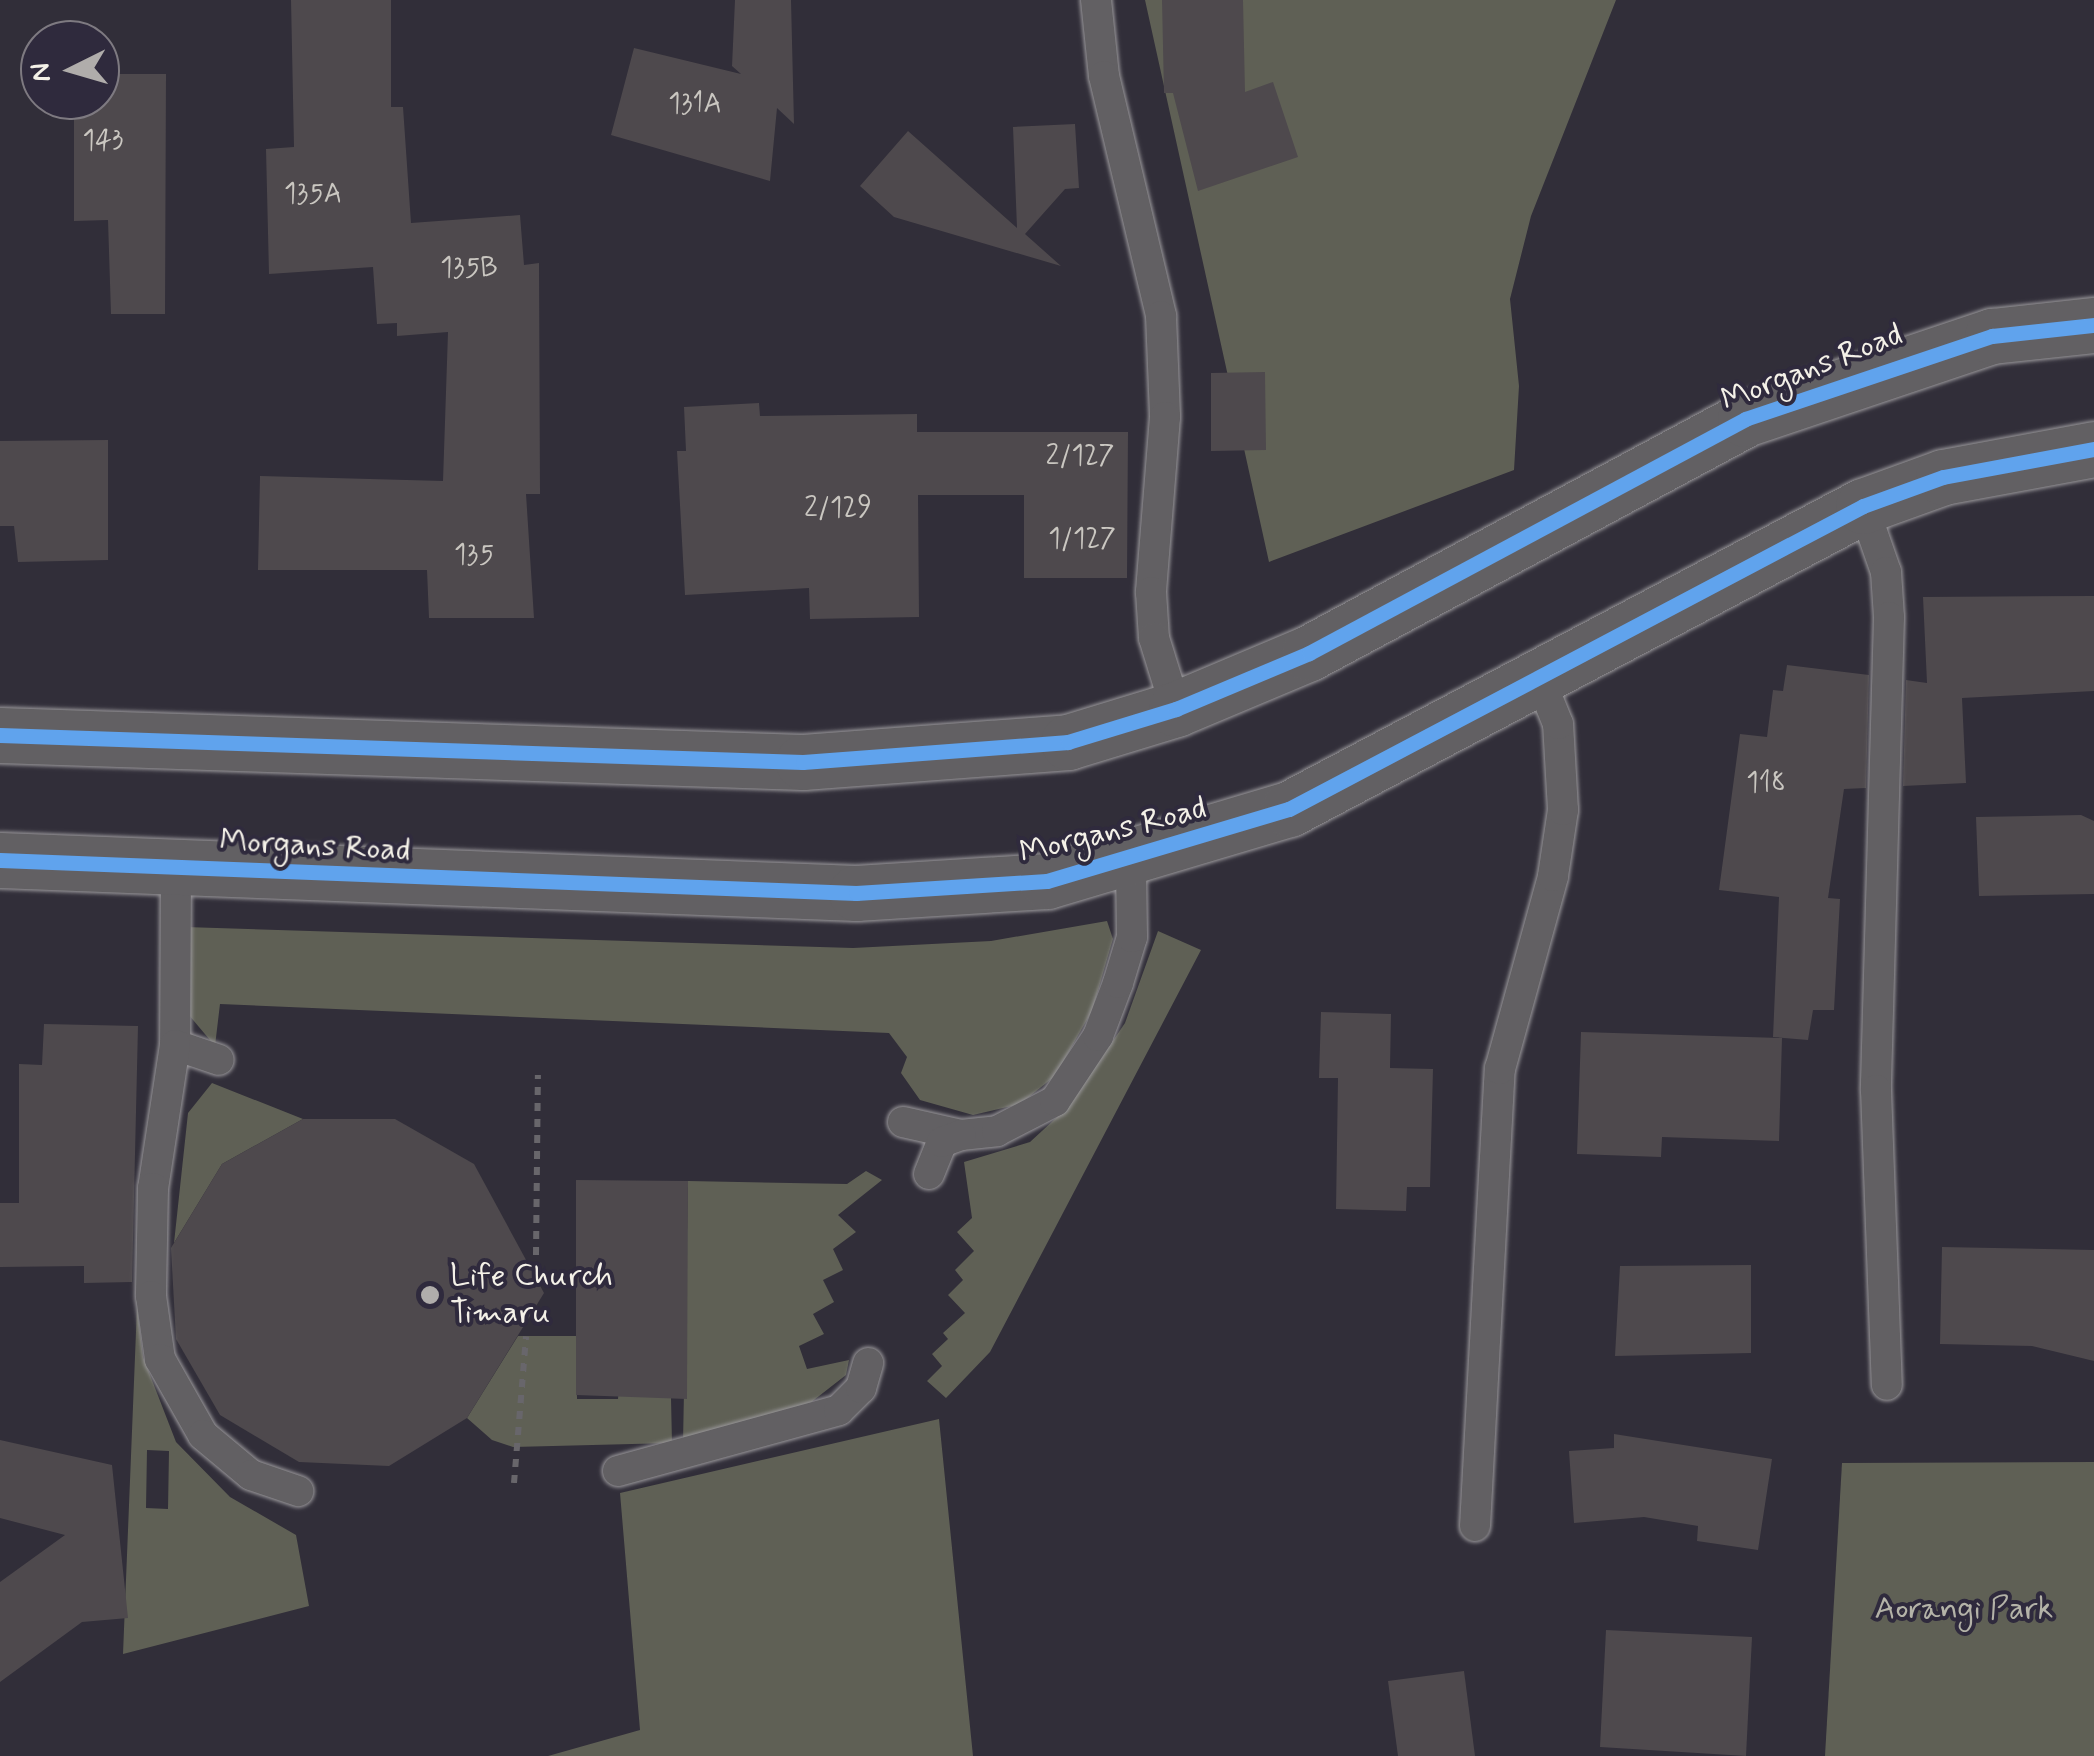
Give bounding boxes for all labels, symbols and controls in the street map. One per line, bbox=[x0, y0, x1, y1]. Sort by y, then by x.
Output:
north arrow bbox=[20, 20, 120, 120]
text: N bbox=[22, 62, 61, 83]
house number: 131A bbox=[668, 88, 722, 122]
house number: 143 bbox=[83, 125, 123, 159]
house number: 135A bbox=[284, 178, 342, 212]
house number: 135B bbox=[440, 252, 498, 286]
street label: Morgans Road bbox=[1717, 316, 1907, 420]
house number: 2/127 bbox=[1046, 440, 1114, 474]
house number: 2/129 bbox=[804, 492, 872, 526]
house number: 1/127 bbox=[1048, 523, 1116, 557]
house number: 135 bbox=[454, 539, 494, 573]
house number: 118 bbox=[1746, 767, 1786, 801]
street label: Morgans Road bbox=[1016, 789, 1210, 873]
street label: Morgans Road bbox=[219, 822, 411, 870]
place label: Life Church Timaru bbox=[450, 1258, 615, 1333]
marker: Life Church Timaru bbox=[419, 1284, 441, 1306]
park label: Aorangi Park bbox=[1875, 1590, 2053, 1628]

